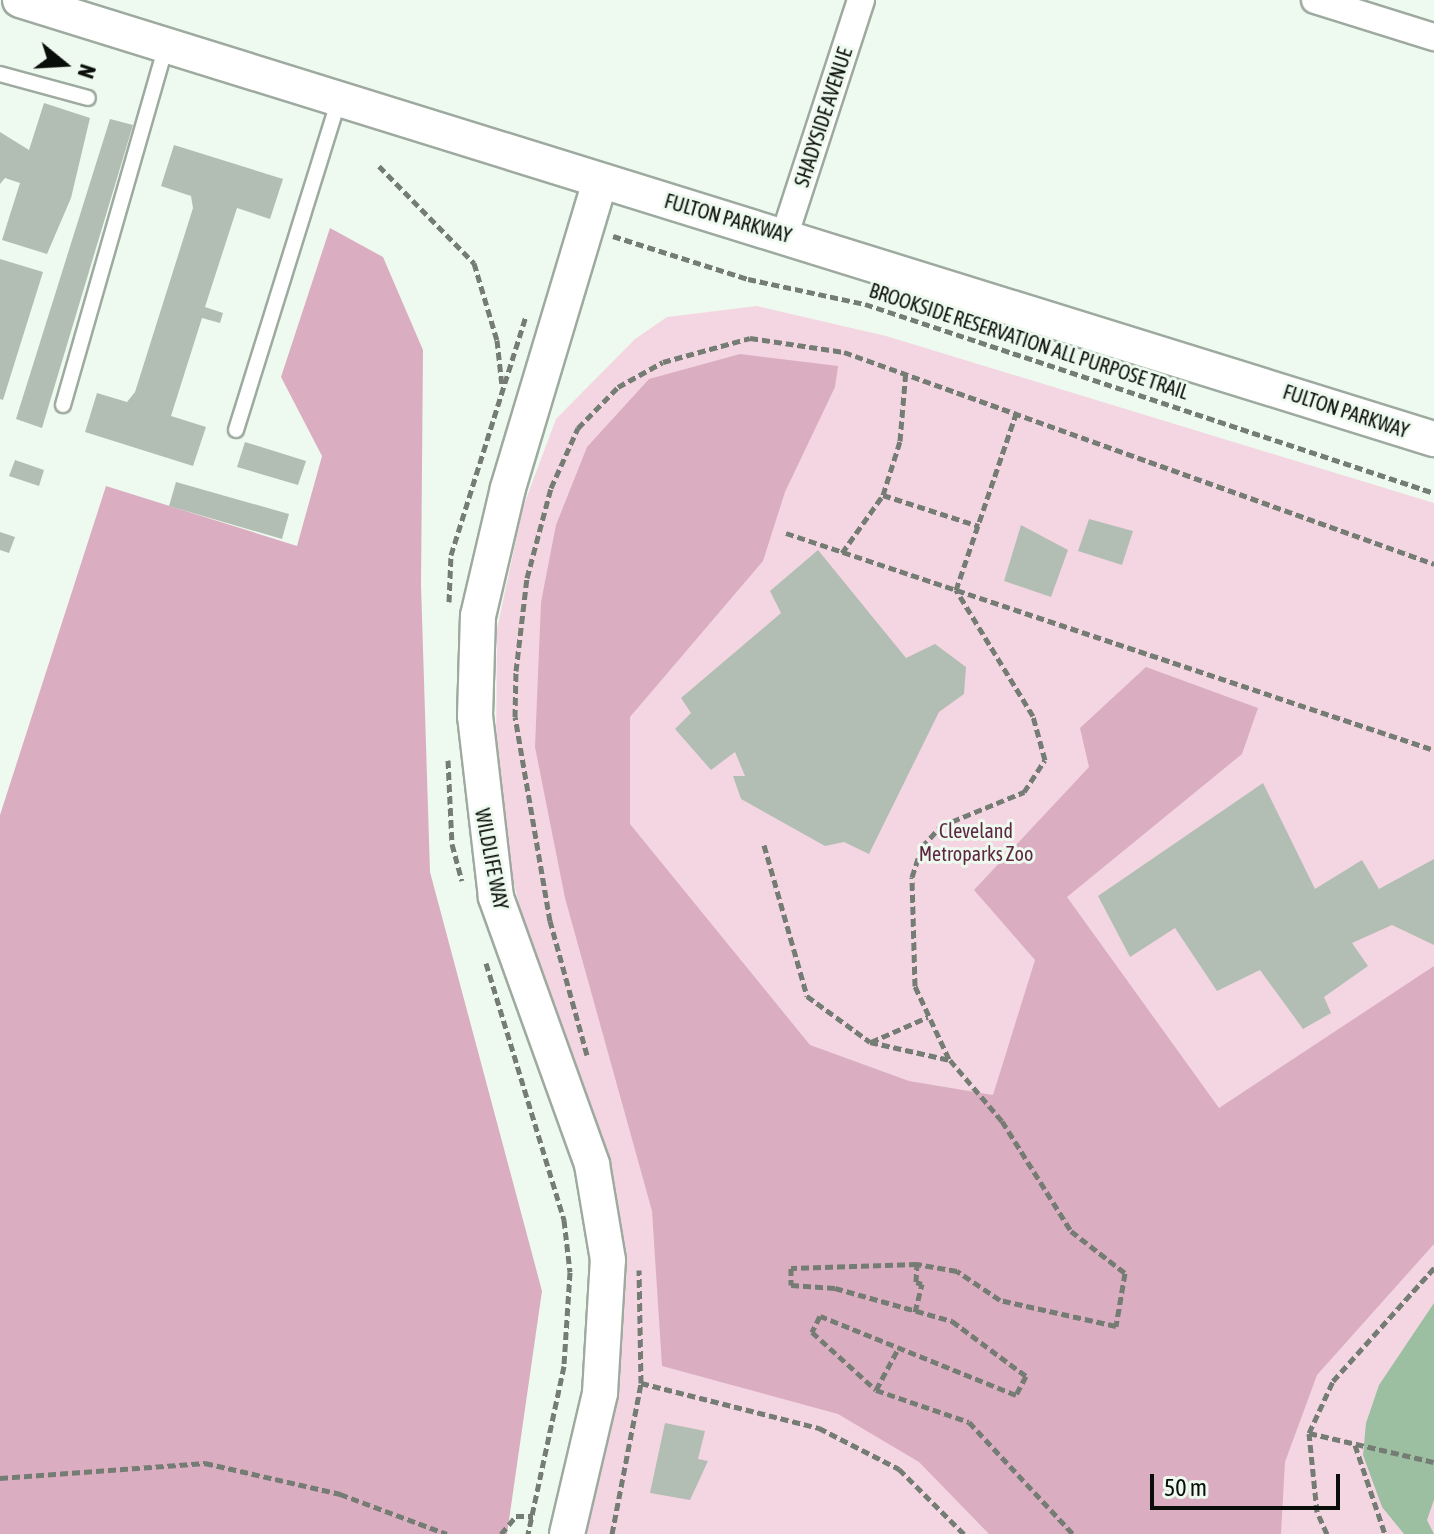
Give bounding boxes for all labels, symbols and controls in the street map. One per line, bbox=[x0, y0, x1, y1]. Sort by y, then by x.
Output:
north arrow bbox=[24, 24, 104, 104]
street label: SHADYSIDE AVENUE bbox=[789, 44, 857, 190]
text: N bbox=[72, 61, 101, 82]
street label: FULTON PARKWAY bbox=[662, 188, 794, 248]
street label: BROOKSIDE RESERVATION ALL PURPOSE TRAIL bbox=[866, 278, 1192, 404]
street label: FULTON PARKWAY bbox=[1280, 379, 1412, 443]
street label: WILDLIFE WAY bbox=[470, 806, 514, 912]
park label: Cleveland Metroparks Zoo bbox=[919, 818, 1033, 865]
scale bar bbox=[1154, 1458, 1344, 1508]
text: 50 m bbox=[1164, 1474, 1207, 1501]

